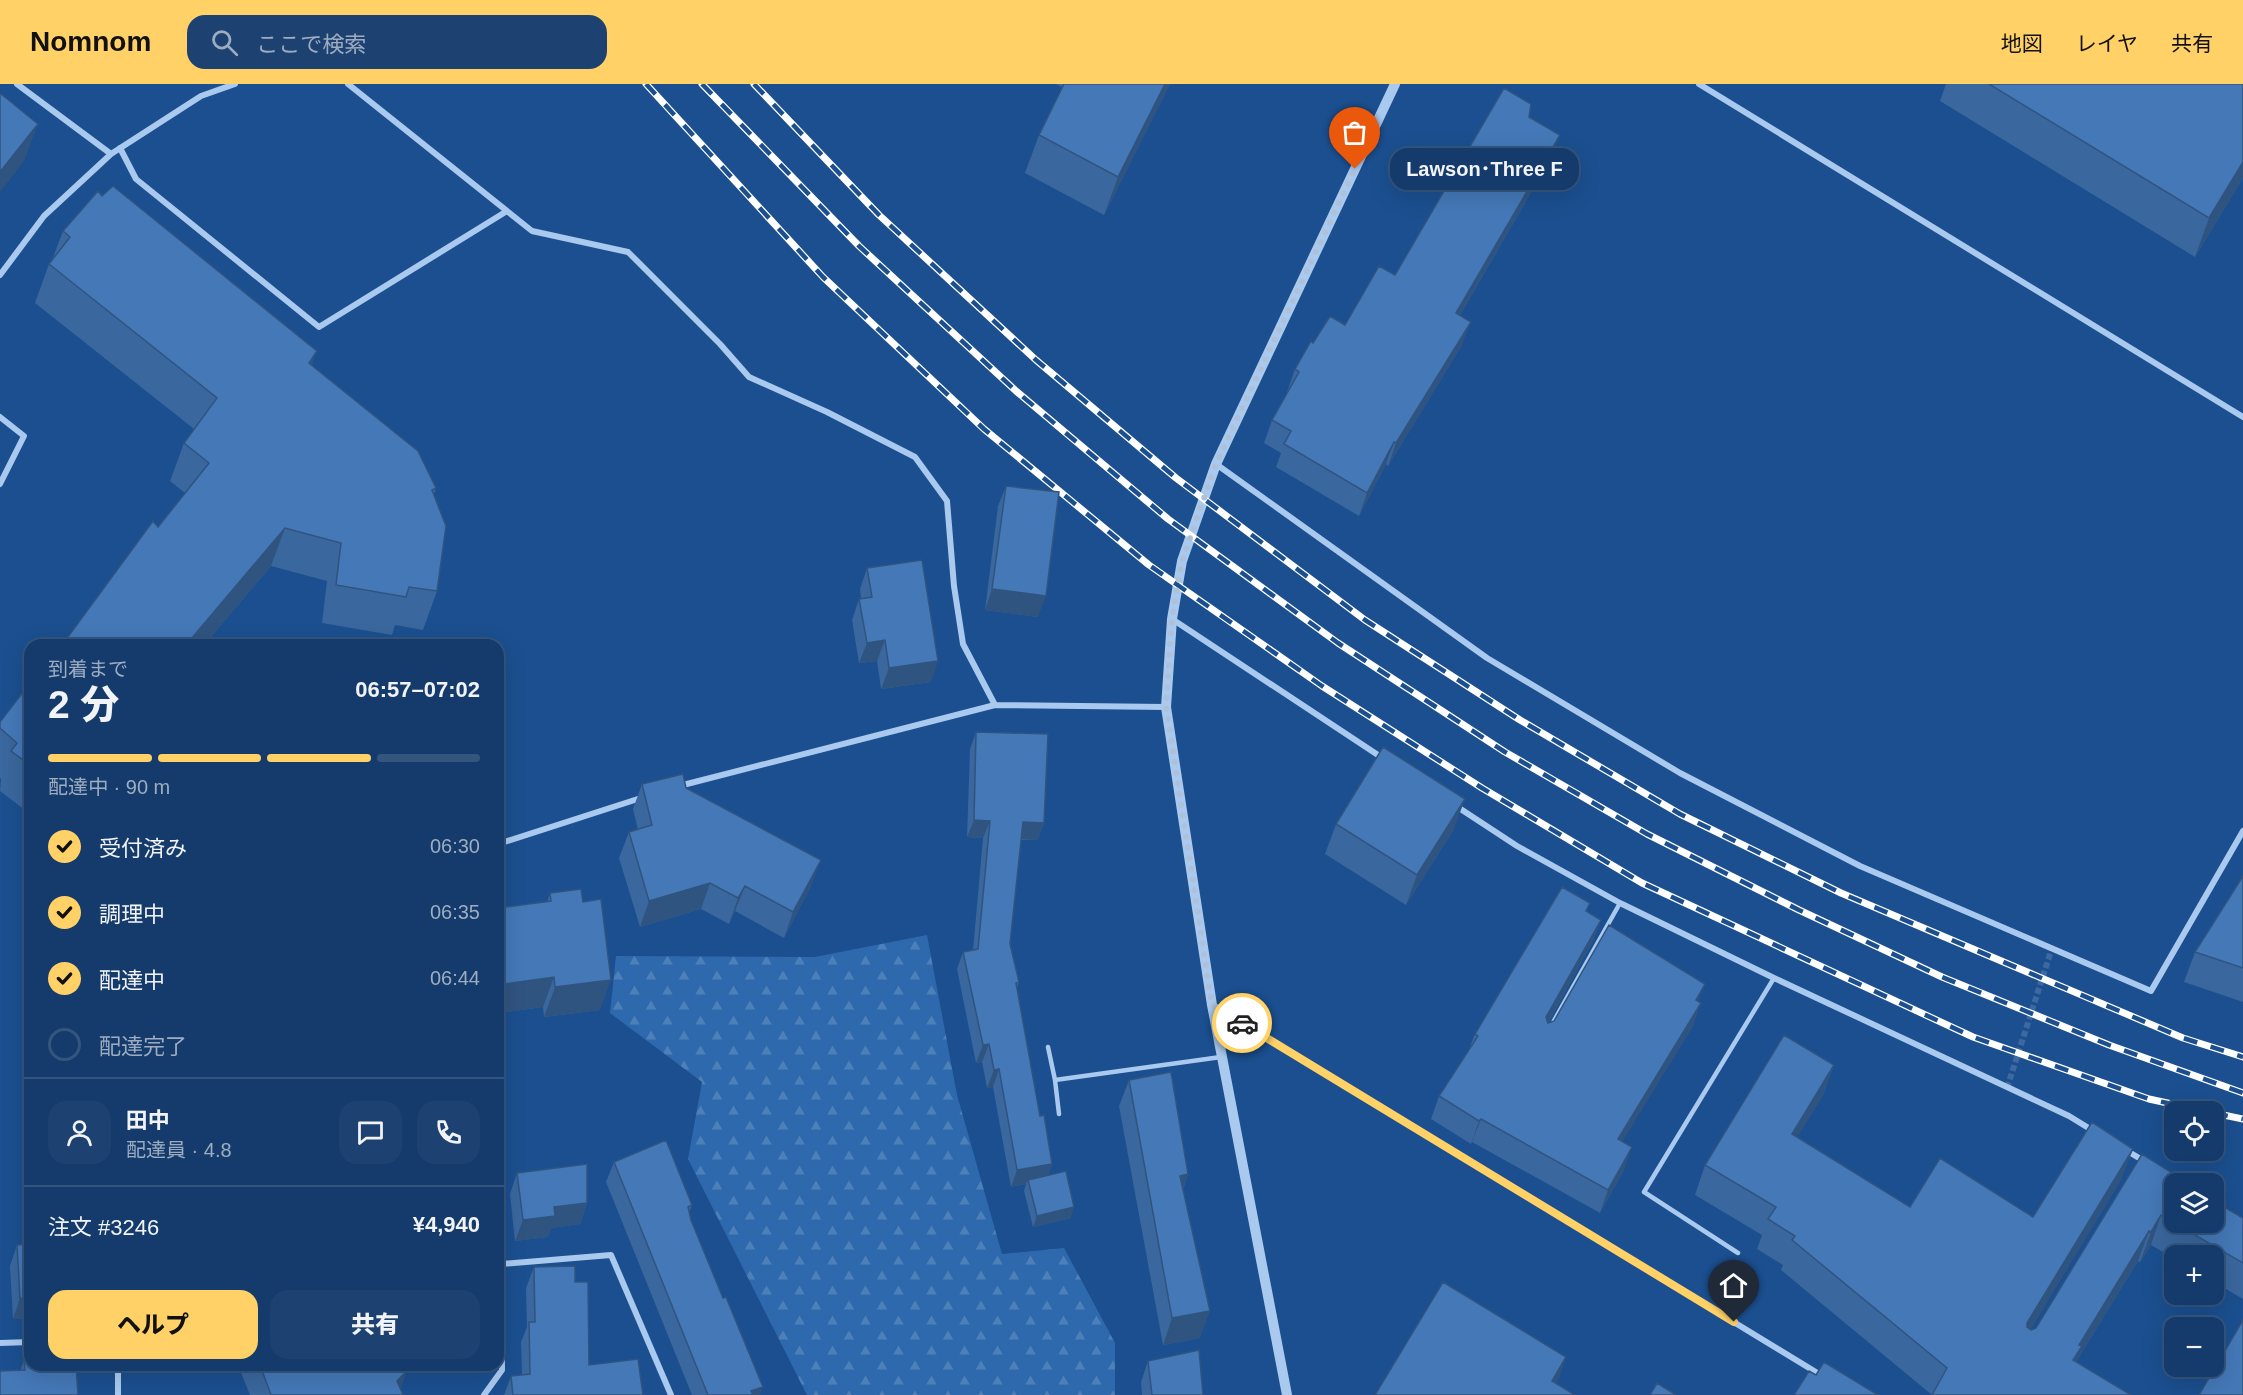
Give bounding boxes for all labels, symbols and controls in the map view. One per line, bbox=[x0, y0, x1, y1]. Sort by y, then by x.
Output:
search box bbox=[187, 15, 607, 69]
text: Nomnom bbox=[30, 26, 151, 57]
icon: search bbox=[208, 26, 241, 59]
text: ここで検索 bbox=[256, 32, 366, 57]
text: 地図 bbox=[2001, 32, 2043, 55]
text: レイヤ bbox=[2076, 32, 2138, 55]
text: 共有 bbox=[2171, 32, 2213, 55]
pin bbox=[1329, 107, 1380, 169]
icon: bag bbox=[1338, 116, 1371, 149]
callout: Lawson･Three F bbox=[1391, 148, 1580, 190]
text: Lawson･Three F bbox=[1406, 158, 1563, 180]
text: 到着まで bbox=[48, 658, 128, 680]
text: 06:57–07:02 bbox=[355, 677, 480, 702]
text: 2 分 bbox=[48, 683, 120, 726]
text: 配達中 · 90 m bbox=[48, 776, 170, 798]
icon: check bbox=[48, 830, 81, 863]
text: 06:30 bbox=[430, 835, 480, 857]
text: 受付済み bbox=[99, 836, 187, 861]
icon: check bbox=[48, 896, 81, 929]
text: 06:35 bbox=[430, 901, 480, 923]
text: 調理中 bbox=[99, 902, 165, 927]
icon: check bbox=[48, 962, 81, 995]
text: 06:44 bbox=[430, 967, 480, 989]
text: 配達中 bbox=[99, 968, 165, 993]
courier bbox=[1212, 993, 1272, 1053]
icon: car bbox=[1226, 1007, 1259, 1040]
text: 配達完了 bbox=[99, 1034, 187, 1059]
button: person bbox=[48, 1101, 111, 1164]
button: chat bbox=[339, 1101, 402, 1164]
button: phone bbox=[417, 1101, 480, 1164]
map controls bbox=[2164, 1101, 2224, 1377]
button: locate bbox=[2164, 1101, 2224, 1161]
text: 田中 bbox=[126, 1108, 170, 1133]
text: 配達員 · 4.8 bbox=[126, 1139, 232, 1161]
button: layers bbox=[2164, 1173, 2224, 1233]
text: ¥4,940 bbox=[413, 1212, 480, 1237]
text: 注文 #3246 bbox=[48, 1215, 159, 1240]
button: + bbox=[2164, 1245, 2224, 1305]
pin bbox=[1708, 1260, 1759, 1322]
icon: home bbox=[1717, 1269, 1750, 1302]
button: ヘルプ bbox=[48, 1290, 258, 1359]
button: 共有 bbox=[270, 1290, 480, 1359]
button: − bbox=[2164, 1317, 2224, 1377]

